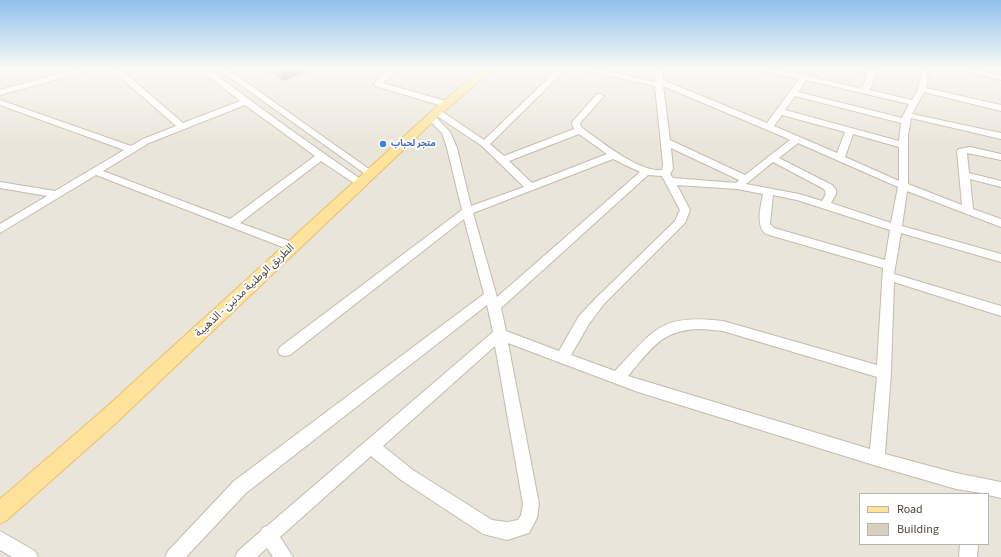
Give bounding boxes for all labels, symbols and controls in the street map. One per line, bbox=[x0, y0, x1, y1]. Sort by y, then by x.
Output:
marker: متجر لحباب bbox=[378, 139, 388, 149]
place label: متجر لحباب bbox=[391, 139, 436, 149]
street label: الطريق الوطنية مدنين - الذهيبة bbox=[193, 242, 297, 340]
legend bbox=[859, 493, 989, 545]
text: Road bbox=[897, 501, 923, 518]
text: Building bbox=[897, 521, 939, 538]

